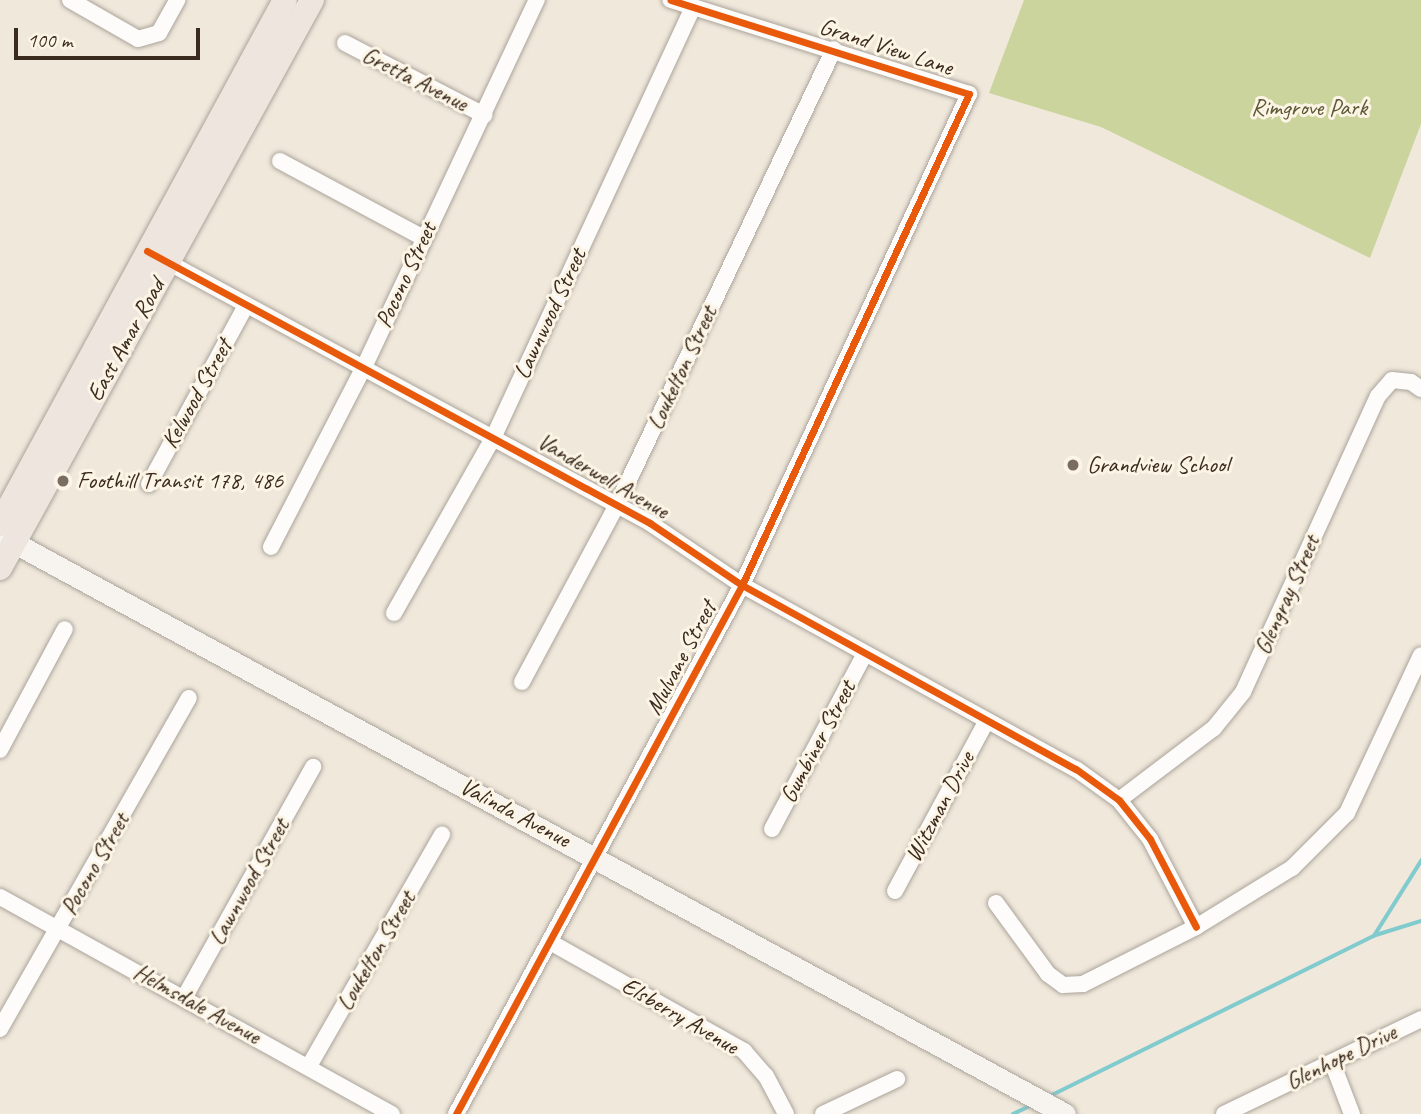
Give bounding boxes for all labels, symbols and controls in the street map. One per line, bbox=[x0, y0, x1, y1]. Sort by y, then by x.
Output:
street label: Grand View Lane bbox=[816, 12, 956, 82]
scale bar bbox=[18, 14, 203, 58]
text: 100 m bbox=[27, 27, 72, 53]
street label: Gretta Avenue bbox=[357, 40, 473, 118]
park label: Rimgrove Park bbox=[1251, 94, 1367, 122]
street label: Pocono Street bbox=[369, 218, 443, 332]
street label: Lawnwood Street bbox=[507, 244, 593, 384]
street label: East Amar Road bbox=[81, 274, 171, 406]
street label: Loukelton Street bbox=[641, 301, 723, 435]
street label: Kelwood Street bbox=[155, 335, 239, 453]
street label: Vanderwell Avenue bbox=[532, 427, 674, 525]
place label: Grandview School bbox=[1087, 451, 1228, 479]
marker: Grandview School bbox=[1065, 457, 1081, 473]
place label: Foothill Transit 178, 486 bbox=[77, 467, 282, 495]
marker: Foothill Transit 178, 486 bbox=[55, 473, 71, 489]
street label: Glengray Street bbox=[1248, 531, 1326, 659]
street label: Mulvane Street bbox=[639, 596, 723, 720]
street label: Gumbiner Street bbox=[774, 676, 862, 808]
street label: Witzman Drive bbox=[899, 747, 981, 867]
street label: Valinda Avenue bbox=[455, 772, 575, 854]
street label: Pocono Street bbox=[54, 808, 136, 920]
street label: Lawnwood Street bbox=[202, 814, 296, 950]
street label: Loukelton Street bbox=[330, 886, 422, 1016]
street label: Helmsdale Avenue bbox=[129, 957, 265, 1051]
street label: Elsberry Avenue bbox=[617, 971, 743, 1061]
street label: Glenhope Drive bbox=[1281, 1018, 1401, 1096]

